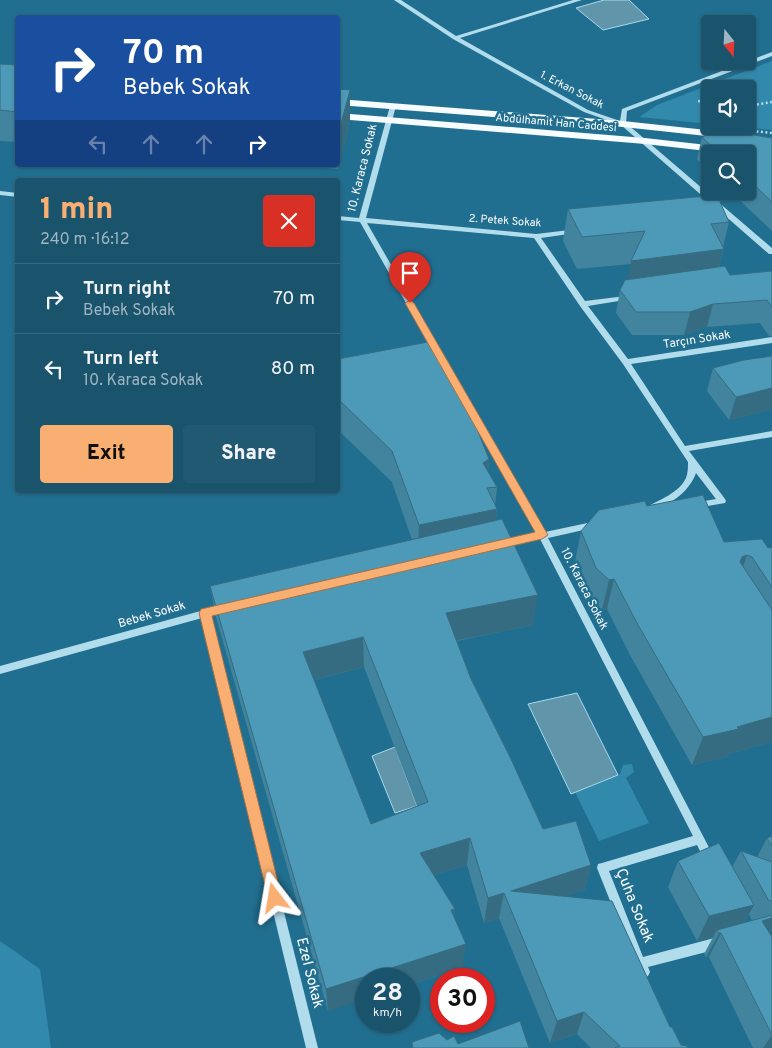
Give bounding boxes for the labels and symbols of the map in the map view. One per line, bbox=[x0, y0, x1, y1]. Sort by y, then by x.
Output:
north arrow bbox=[701, 15, 756, 70]
street label: 1. Erkan Sokak bbox=[538, 68, 606, 112]
street label: Abdülhamit Han Caddesi bbox=[495, 111, 617, 135]
street label: 10. Karaca Sokak bbox=[344, 122, 382, 214]
street label: 2. Petek Sokak bbox=[468, 211, 542, 231]
pin bbox=[389, 252, 431, 303]
street label: Tarçın Sokak bbox=[662, 327, 732, 353]
street label: 10. Karaca Sokak bbox=[556, 545, 612, 633]
street label: Bebek Sokak bbox=[116, 598, 188, 632]
street label: Çuha Sokak bbox=[610, 866, 658, 946]
position arrow bbox=[248, 871, 300, 923]
street label: Ezel Sokak bbox=[291, 936, 327, 1010]
speed limit sign: 30 bbox=[430, 968, 495, 1033]

